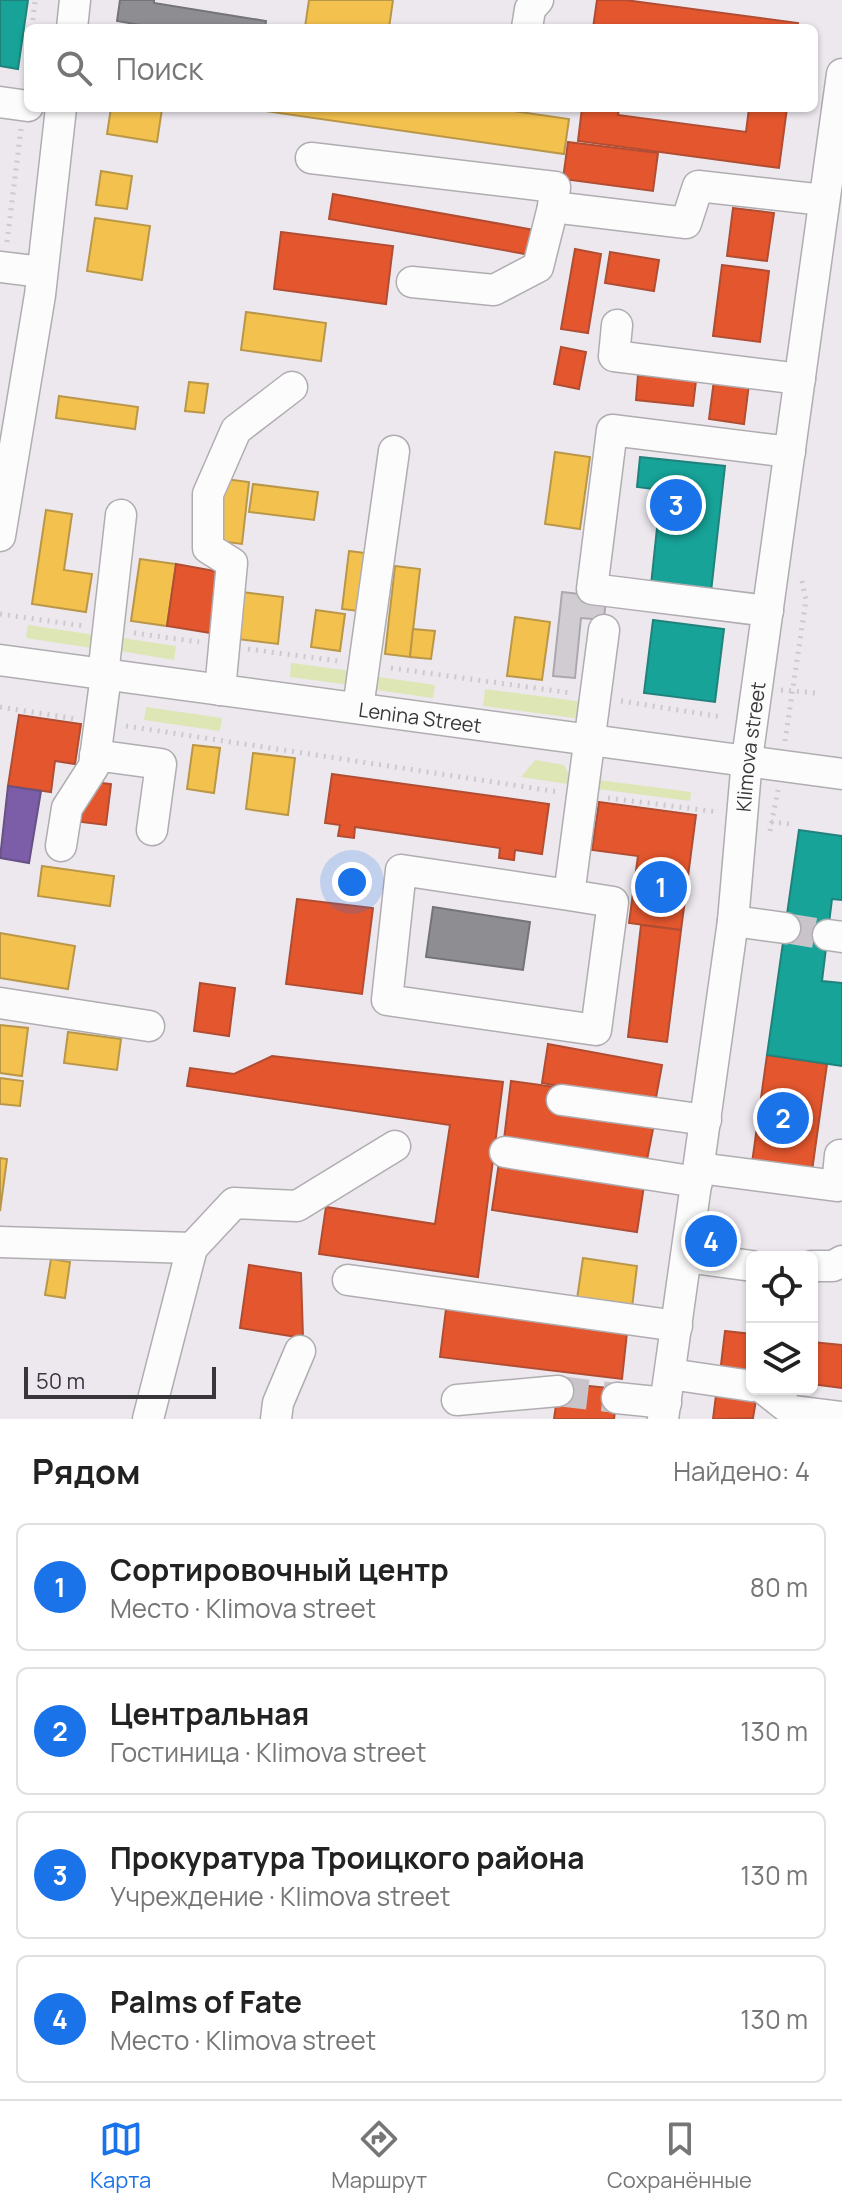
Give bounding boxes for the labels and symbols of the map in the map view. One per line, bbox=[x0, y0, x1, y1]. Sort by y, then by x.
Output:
pin: 3 bbox=[650, 475, 702, 535]
street label: Klimova street bbox=[729, 680, 771, 813]
street label: Lenina Street bbox=[357, 695, 483, 739]
pin: 1 bbox=[635, 857, 687, 917]
your location bbox=[332, 862, 372, 902]
pin: 2 bbox=[757, 1088, 809, 1148]
pin: 4 bbox=[685, 1211, 737, 1271]
scale bar bbox=[24, 1363, 216, 1399]

